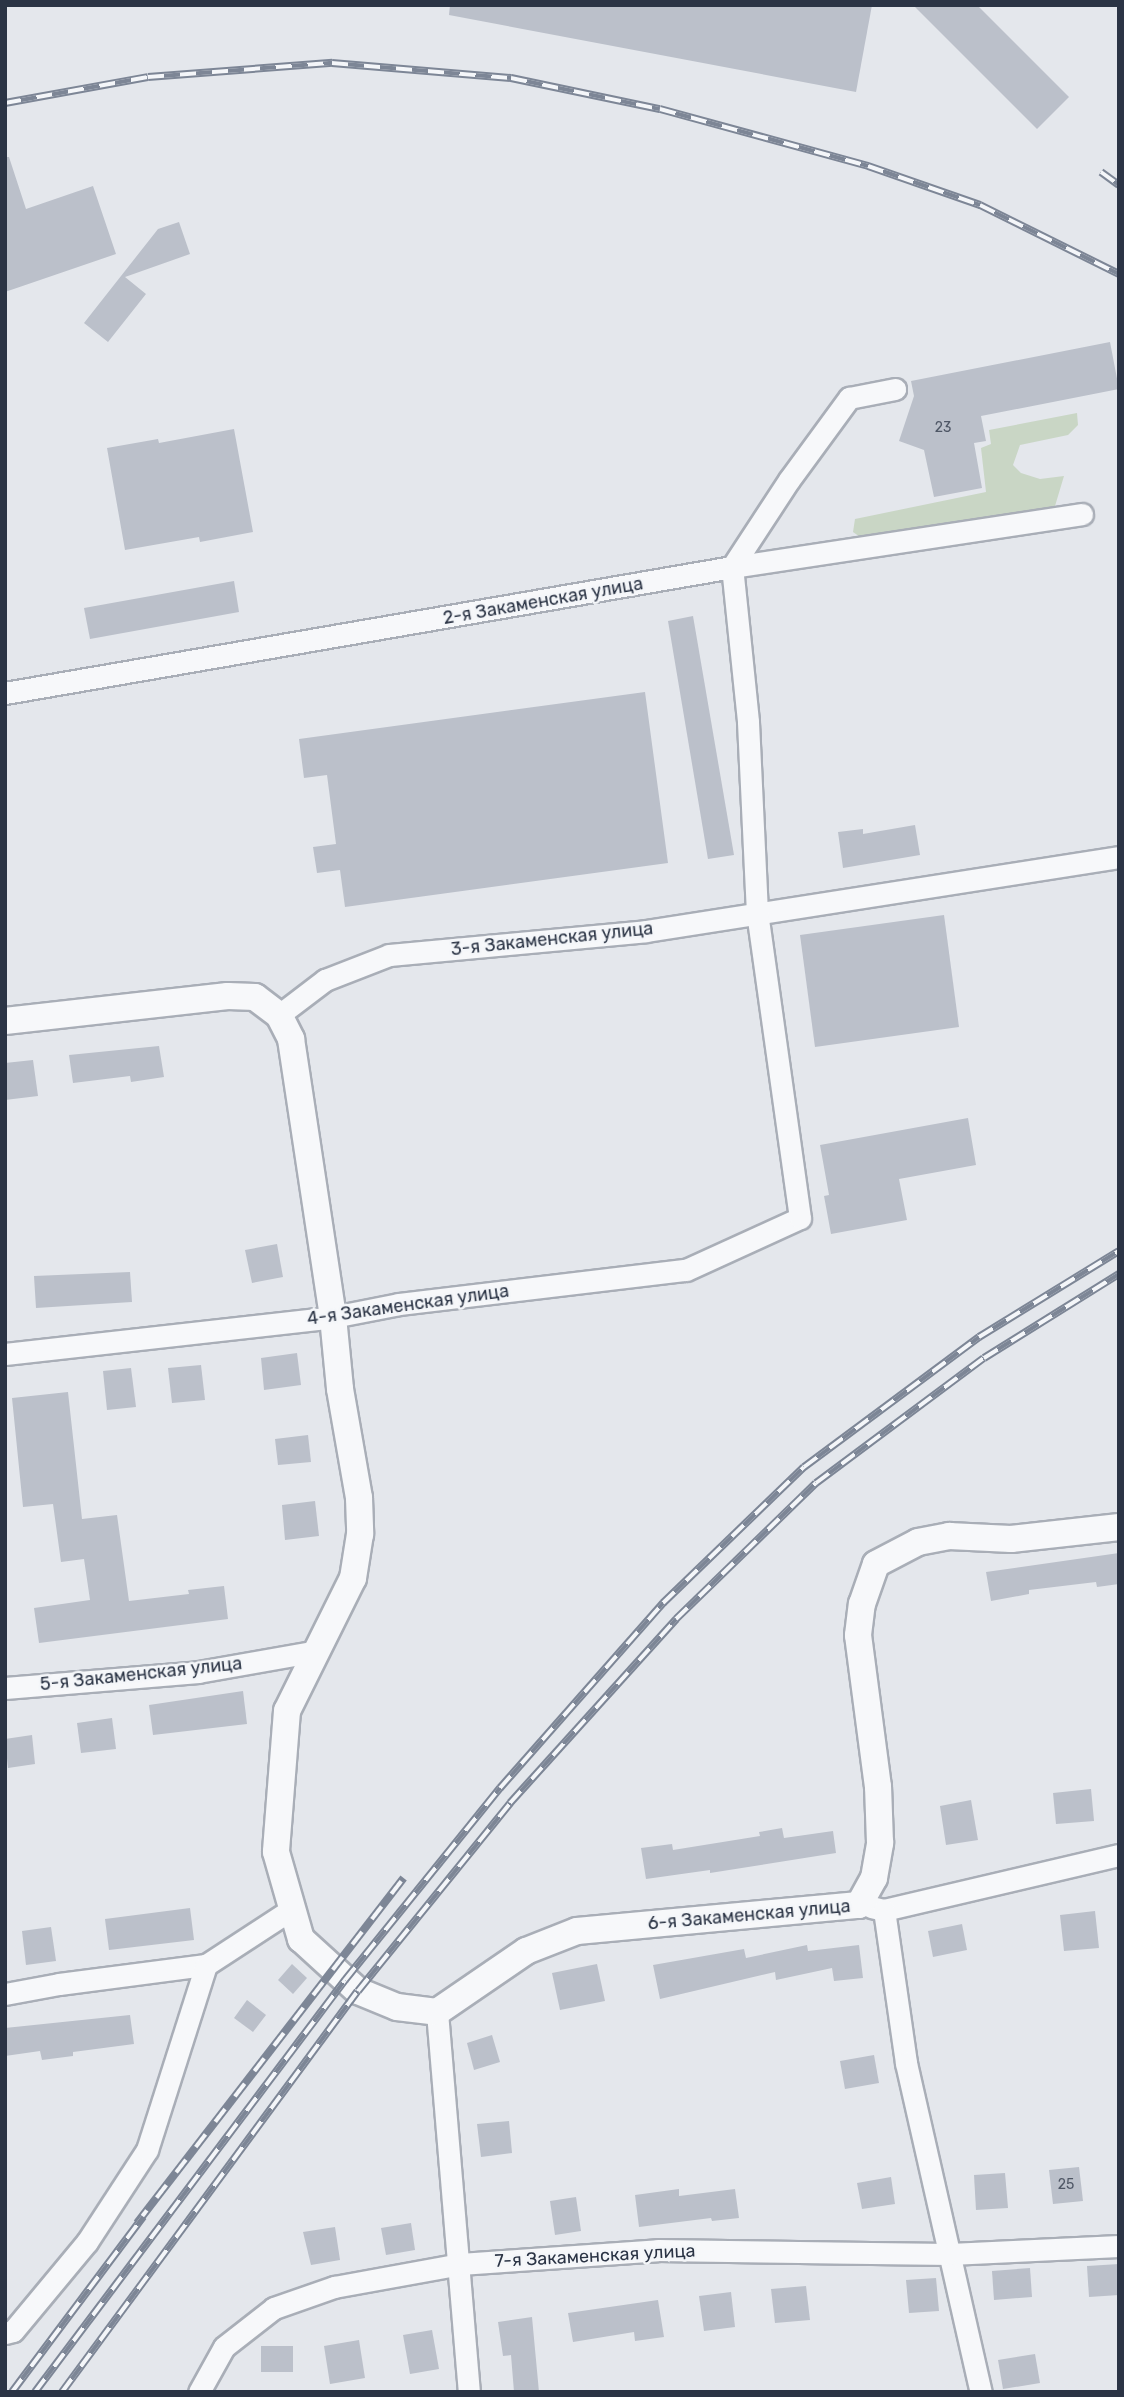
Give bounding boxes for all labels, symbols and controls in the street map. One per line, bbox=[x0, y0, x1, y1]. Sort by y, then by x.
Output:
house number: 23 bbox=[935, 420, 951, 436]
street label: 2-я Закаменская улица bbox=[441, 573, 645, 629]
street label: 3-я Закаменская улица bbox=[450, 918, 654, 960]
street label: 4-я Закаменская улица bbox=[306, 1280, 510, 1330]
street label: 5-я Закаменская улица bbox=[39, 1653, 243, 1695]
street label: 6-я Закаменская улица bbox=[647, 1895, 851, 1935]
house number: 25 bbox=[1058, 2177, 1074, 2193]
street label: 7-я Закаменская улица bbox=[494, 2240, 696, 2272]

